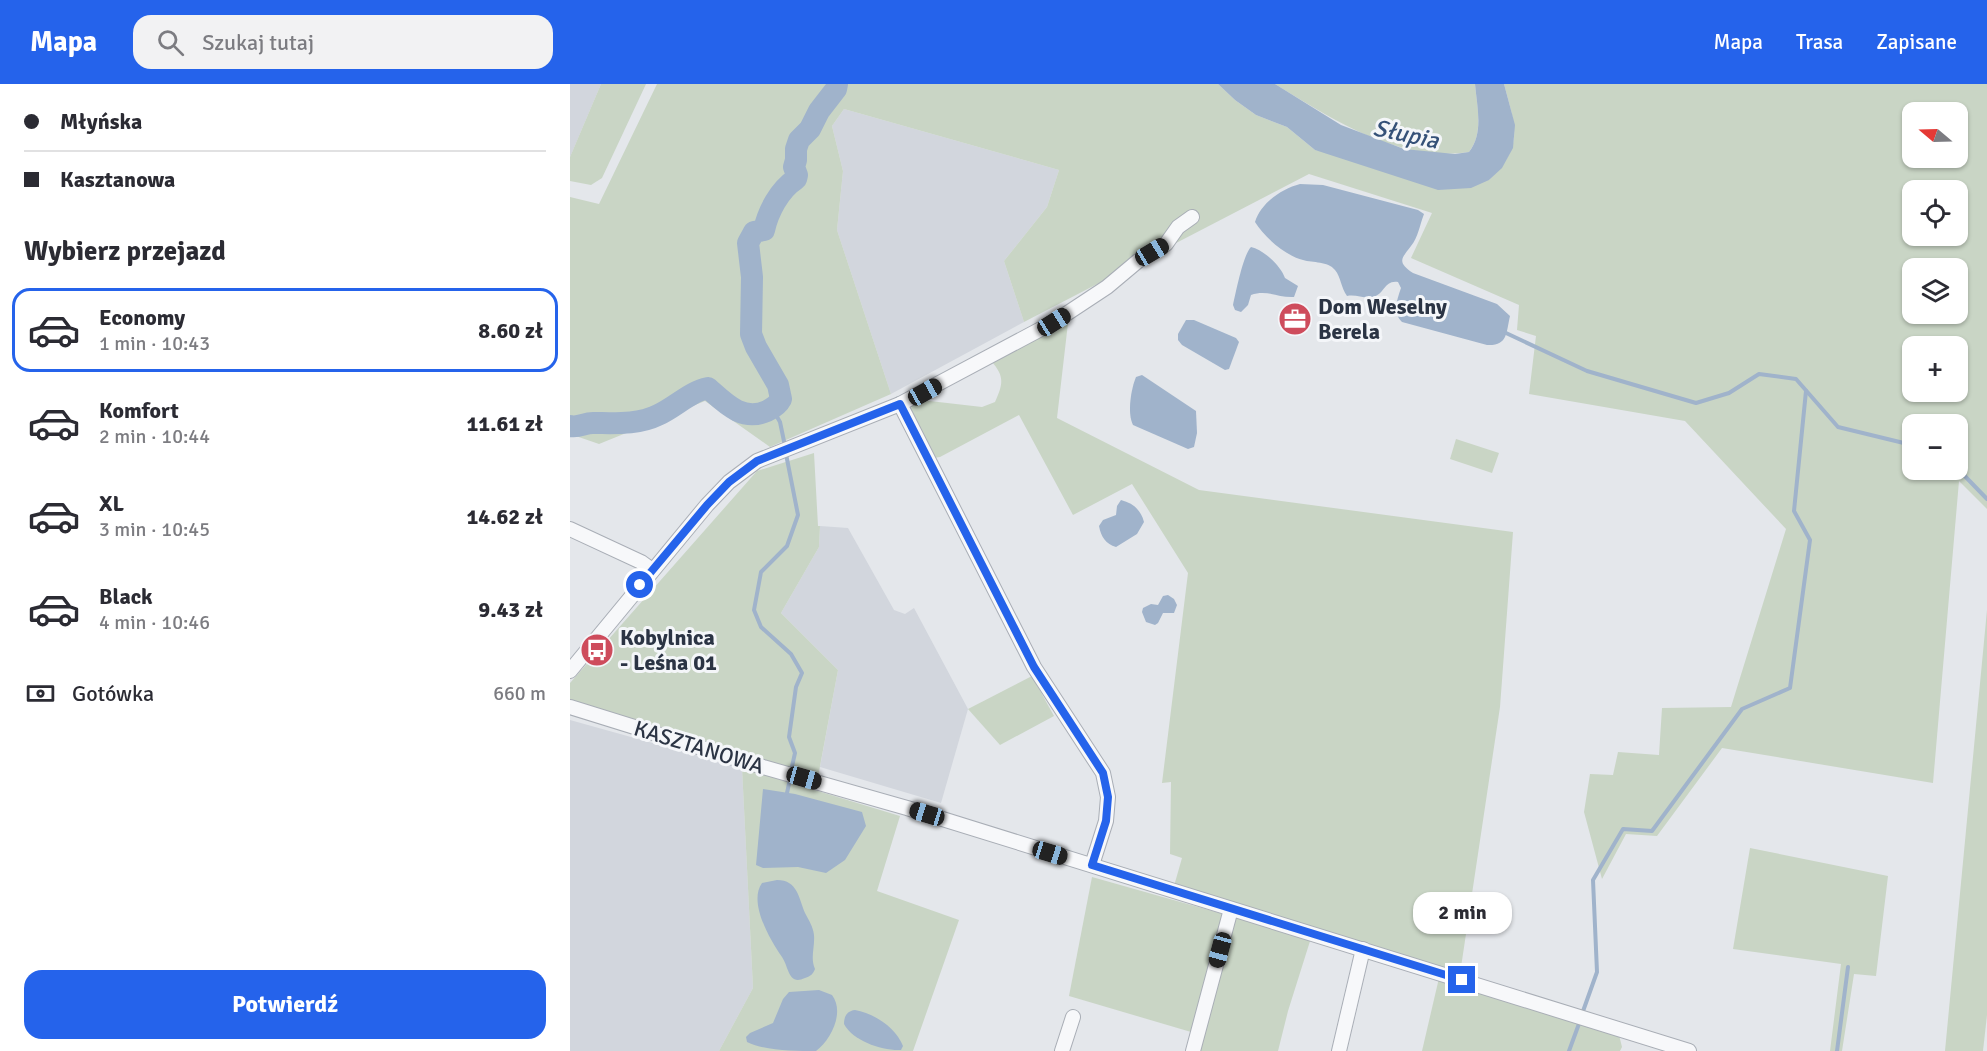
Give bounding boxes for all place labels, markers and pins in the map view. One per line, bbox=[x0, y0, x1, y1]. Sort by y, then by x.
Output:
place label: Dom Weselny Berela bbox=[1318, 293, 1447, 345]
office icon: Dom Weselny Berela bbox=[1277, 301, 1313, 337]
place label: Kobylnica - Leśna 01 bbox=[620, 624, 717, 676]
bus stop icon: Kobylnica - Leśna 01 bbox=[579, 632, 615, 668]

